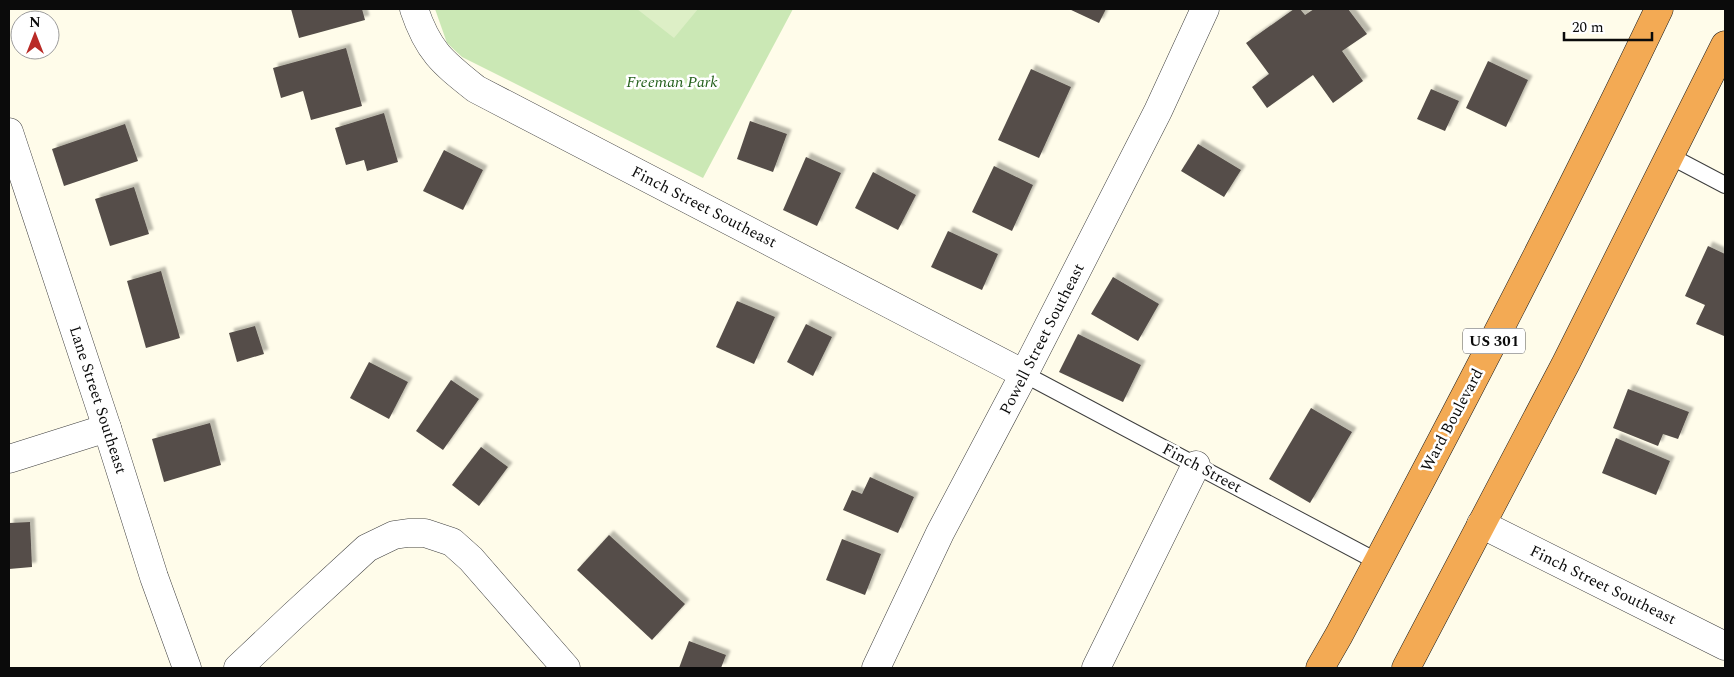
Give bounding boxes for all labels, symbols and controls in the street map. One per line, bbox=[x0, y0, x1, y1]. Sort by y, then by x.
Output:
north arrow bbox=[10, 10, 60, 60]
scale bar bbox=[1564, 10, 1652, 42]
text: N bbox=[29, 12, 41, 33]
text: 20 m bbox=[1572, 16, 1604, 39]
park label: Freeman Park bbox=[626, 70, 718, 94]
street label: Finch Street Southeast bbox=[627, 160, 781, 254]
street label: Powell Street Southeast bbox=[993, 259, 1091, 419]
street label: Lane Street Southeast bbox=[63, 323, 133, 477]
road number: US 301 bbox=[1463, 328, 1525, 354]
street label: Ward Boulevard bbox=[1415, 364, 1489, 476]
street label: Finch Street bbox=[1158, 437, 1246, 499]
street label: Finch Street Southeast bbox=[1526, 539, 1681, 631]

